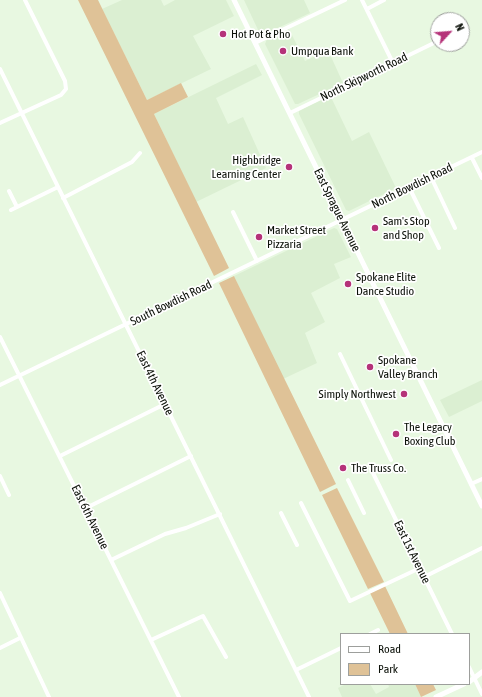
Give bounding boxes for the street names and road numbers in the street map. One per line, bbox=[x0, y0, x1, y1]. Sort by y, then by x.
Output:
street label: North Skipworth Road bbox=[318, 50, 410, 104]
street label: North Bowdish Road bbox=[369, 160, 455, 212]
street label: East Sprague Avenue bbox=[311, 166, 363, 254]
street label: South Bowdish Road bbox=[128, 277, 214, 329]
street label: East 4th Avenue bbox=[133, 348, 177, 418]
street label: East 6th Avenue bbox=[68, 482, 112, 552]
street label: East 1st Avenue bbox=[391, 518, 433, 586]

